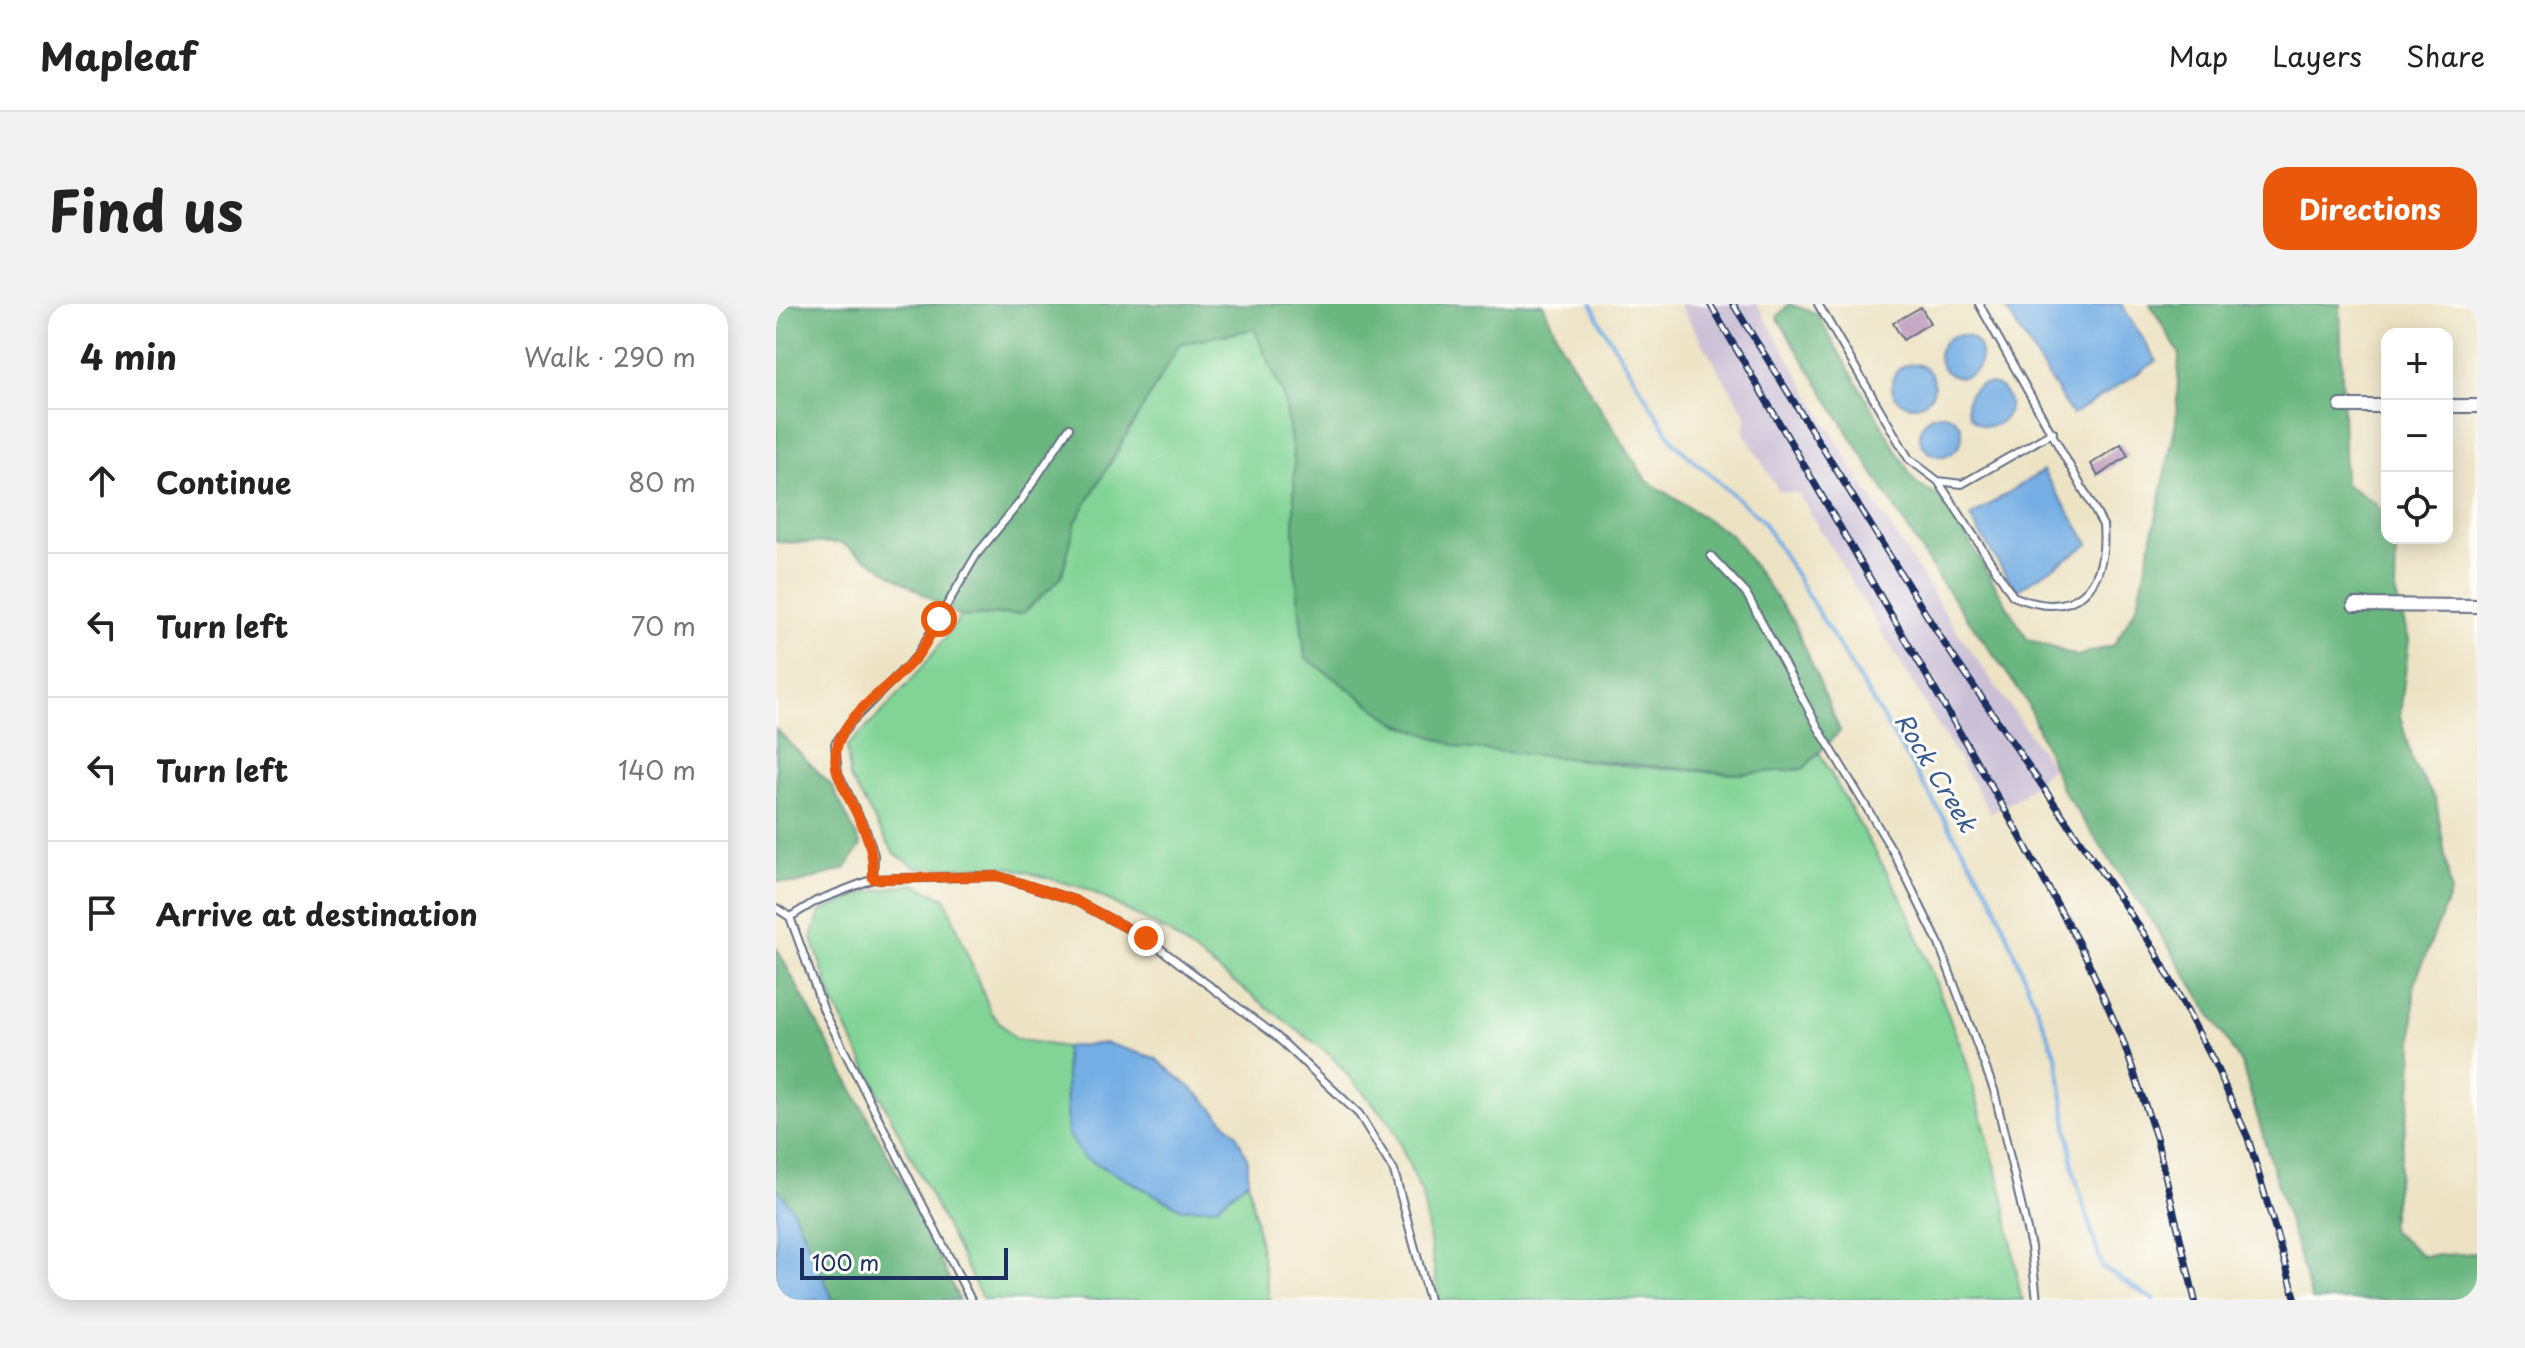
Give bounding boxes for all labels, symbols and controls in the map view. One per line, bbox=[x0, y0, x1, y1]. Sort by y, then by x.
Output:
text: Mapleaf bbox=[40, 27, 197, 84]
text: Map bbox=[2168, 34, 2228, 77]
text: Layers bbox=[2272, 34, 2362, 77]
text: Share bbox=[2406, 34, 2485, 77]
text: Find us bbox=[48, 166, 244, 251]
button: Directions bbox=[2263, 167, 2477, 250]
map controls bbox=[2381, 328, 2453, 544]
button: + bbox=[2381, 328, 2453, 400]
text: 4 min bbox=[80, 330, 177, 382]
text: Walk · 290 m bbox=[524, 337, 696, 376]
button: − bbox=[2381, 400, 2453, 472]
icon: ahead bbox=[80, 459, 124, 503]
text: Continue bbox=[156, 459, 291, 504]
text: 80 m bbox=[628, 462, 696, 501]
button: locate bbox=[2381, 472, 2453, 544]
route start bbox=[921, 601, 957, 637]
icon: left bbox=[80, 603, 124, 647]
text: Turn left bbox=[156, 603, 288, 648]
text: 70 m bbox=[631, 606, 696, 645]
water label: Rock Creek bbox=[1887, 706, 1987, 840]
icon: left bbox=[80, 747, 124, 791]
text: Turn left bbox=[156, 747, 288, 792]
text: 140 m bbox=[618, 750, 696, 789]
icon: arrive bbox=[80, 891, 124, 935]
text: Arrive at destination bbox=[156, 891, 478, 936]
route end bbox=[1128, 920, 1164, 956]
scale bar bbox=[800, 1244, 1008, 1280]
text: 100 m bbox=[812, 1245, 879, 1278]

